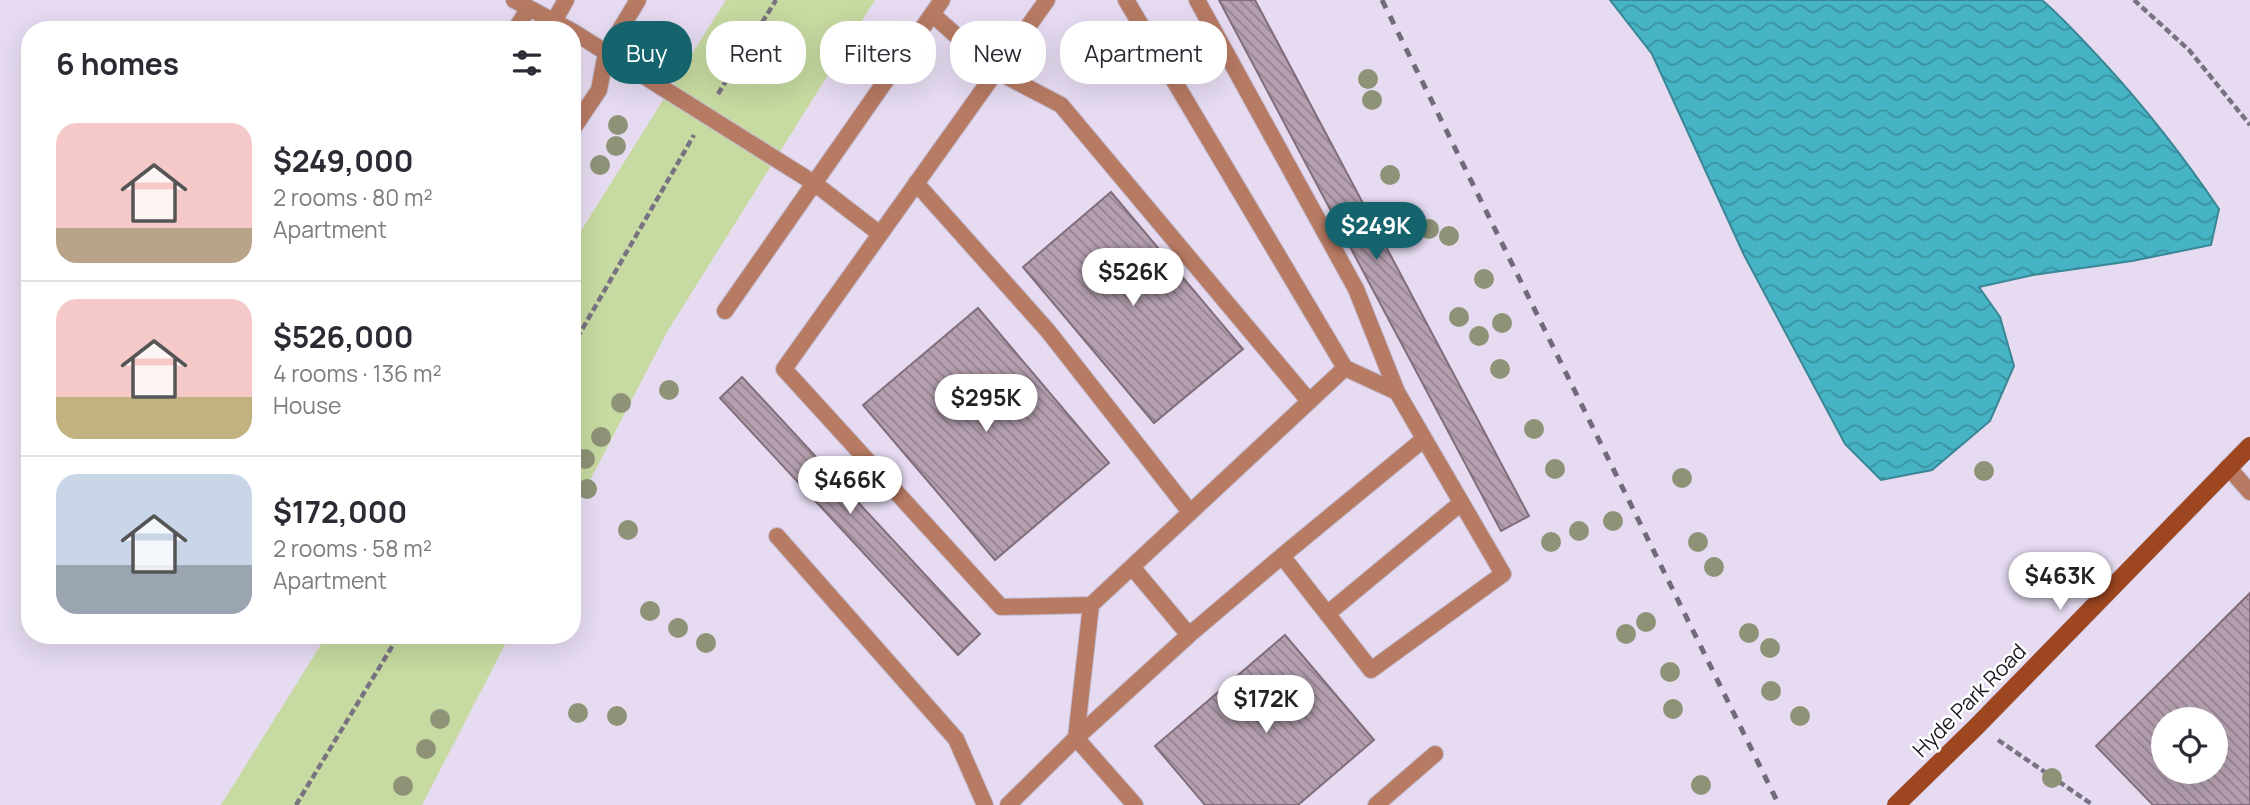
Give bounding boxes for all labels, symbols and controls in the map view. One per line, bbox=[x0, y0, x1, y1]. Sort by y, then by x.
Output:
chip: Buy bbox=[602, 21, 692, 84]
chip: Rent bbox=[706, 21, 806, 84]
chip: Filters bbox=[820, 21, 936, 84]
chip: New bbox=[950, 21, 1046, 84]
chip: Apartment bbox=[1060, 21, 1227, 84]
text: 6 homes bbox=[56, 43, 179, 84]
icon: filters bbox=[508, 44, 546, 82]
text: $249,000 bbox=[273, 140, 413, 181]
icon: home bbox=[112, 151, 196, 235]
text: 2 rooms · 80 m² bbox=[273, 181, 433, 213]
pin: $249K bbox=[1327, 202, 1425, 262]
text: $249K bbox=[1341, 209, 1411, 241]
text: Apartment bbox=[273, 213, 387, 245]
pin: $526K bbox=[1084, 248, 1182, 308]
text: $526K bbox=[1098, 255, 1168, 287]
text: $526,000 bbox=[273, 316, 413, 357]
icon: home bbox=[112, 327, 196, 411]
text: 4 rooms · 136 m² bbox=[273, 357, 442, 389]
pin: $295K bbox=[937, 374, 1035, 434]
text: $295K bbox=[951, 381, 1021, 413]
text: House bbox=[273, 389, 342, 421]
pin: $466K bbox=[801, 456, 899, 516]
text: $466K bbox=[814, 463, 886, 495]
text: $172,000 bbox=[273, 491, 407, 532]
icon: home bbox=[112, 502, 196, 586]
text: 2 rooms · 58 m² bbox=[273, 532, 432, 564]
pin: $463K bbox=[2011, 552, 2109, 612]
text: $463K bbox=[2025, 559, 2096, 591]
text: Apartment bbox=[273, 564, 387, 596]
street label: Hyde Park Road bbox=[1906, 637, 2032, 763]
pin: $172K bbox=[1217, 676, 1315, 735]
text: $172K bbox=[1233, 682, 1299, 714]
map controls bbox=[2151, 707, 2228, 784]
button: locate bbox=[2151, 707, 2228, 784]

